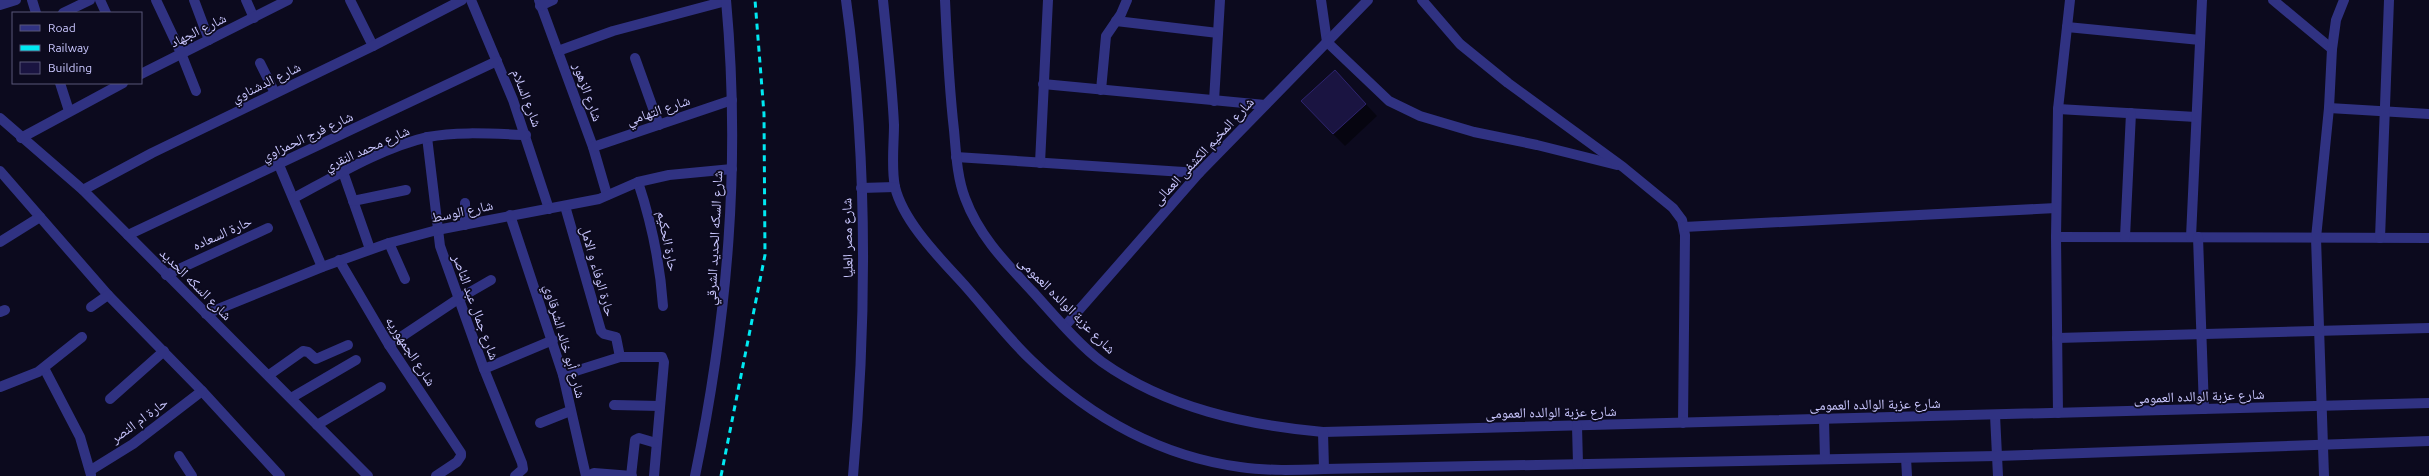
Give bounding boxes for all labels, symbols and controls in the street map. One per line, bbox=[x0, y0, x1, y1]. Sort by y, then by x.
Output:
street label: شارع الجهاد bbox=[167, 10, 229, 52]
legend bbox=[12, 12, 142, 84]
text: Road bbox=[48, 21, 76, 34]
text: Railway bbox=[48, 41, 89, 54]
street label: شارع الدشناوي bbox=[229, 58, 305, 109]
street label: شارع الزهور bbox=[568, 60, 606, 124]
text: Building bbox=[48, 61, 92, 74]
street label: شارع السلام bbox=[507, 67, 545, 130]
street label: شارع التهامي bbox=[624, 92, 693, 132]
street label: شارع المخيم الكشفى العمالى bbox=[1149, 94, 1258, 209]
street label: شارع فرج الحمزاوي bbox=[259, 108, 357, 167]
street label: شارع محمد النقري bbox=[322, 122, 413, 177]
street label: شارع السكه الحديد الشرقي bbox=[702, 170, 729, 306]
street label: شارع الوسط bbox=[430, 197, 495, 227]
street label: شارع مصر العليا bbox=[838, 198, 858, 278]
street label: حارة الحكيم bbox=[652, 209, 682, 273]
street label: حارة السعاده bbox=[190, 213, 255, 254]
street label: حارة الوفاء و الامل bbox=[576, 224, 619, 318]
street label: شارع السكه الحديد bbox=[155, 245, 235, 325]
street label: شارع جمال عبد الناصر bbox=[447, 251, 503, 363]
street label: شارع عزبة الوالده العمومى bbox=[1014, 253, 1119, 358]
street label: شارع أبو خالد الشرقاوي bbox=[538, 282, 589, 401]
street label: شارع الجمهوريه bbox=[381, 313, 439, 390]
street label: شارع عزبة الوالده العمومى bbox=[2133, 386, 2265, 408]
street label: حارة ام النصر bbox=[106, 394, 172, 448]
street label: شارع عزبة الوالده العمومى bbox=[1809, 395, 1941, 415]
street label: شارع عزبة الوالده العمومى bbox=[1485, 403, 1617, 423]

